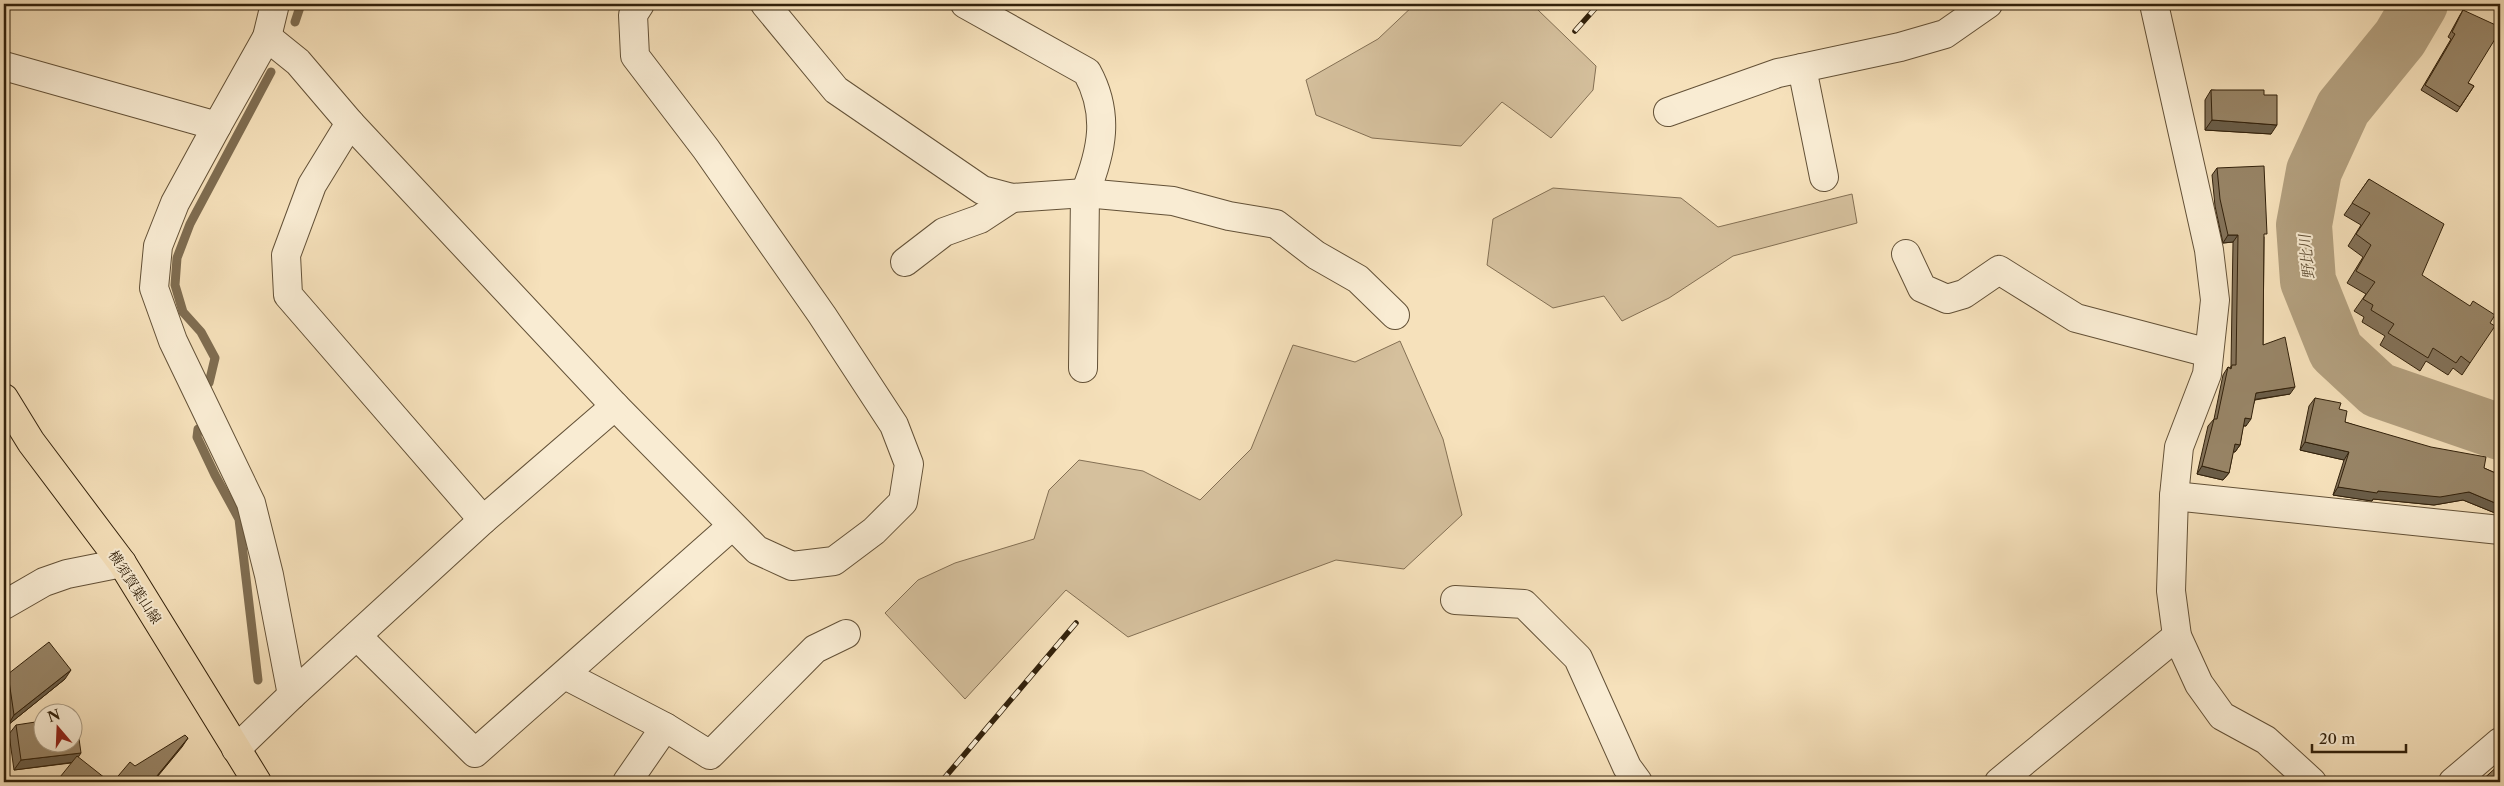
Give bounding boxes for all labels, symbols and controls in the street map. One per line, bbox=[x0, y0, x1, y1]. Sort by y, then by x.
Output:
water label: 野比川 bbox=[2294, 232, 2318, 280]
street label: 横須賀葉山線 bbox=[105, 547, 165, 627]
north arrow bbox=[32, 704, 82, 754]
text: N bbox=[45, 705, 62, 726]
scale bar bbox=[2312, 721, 2405, 753]
text: 20 m bbox=[2319, 729, 2355, 748]

